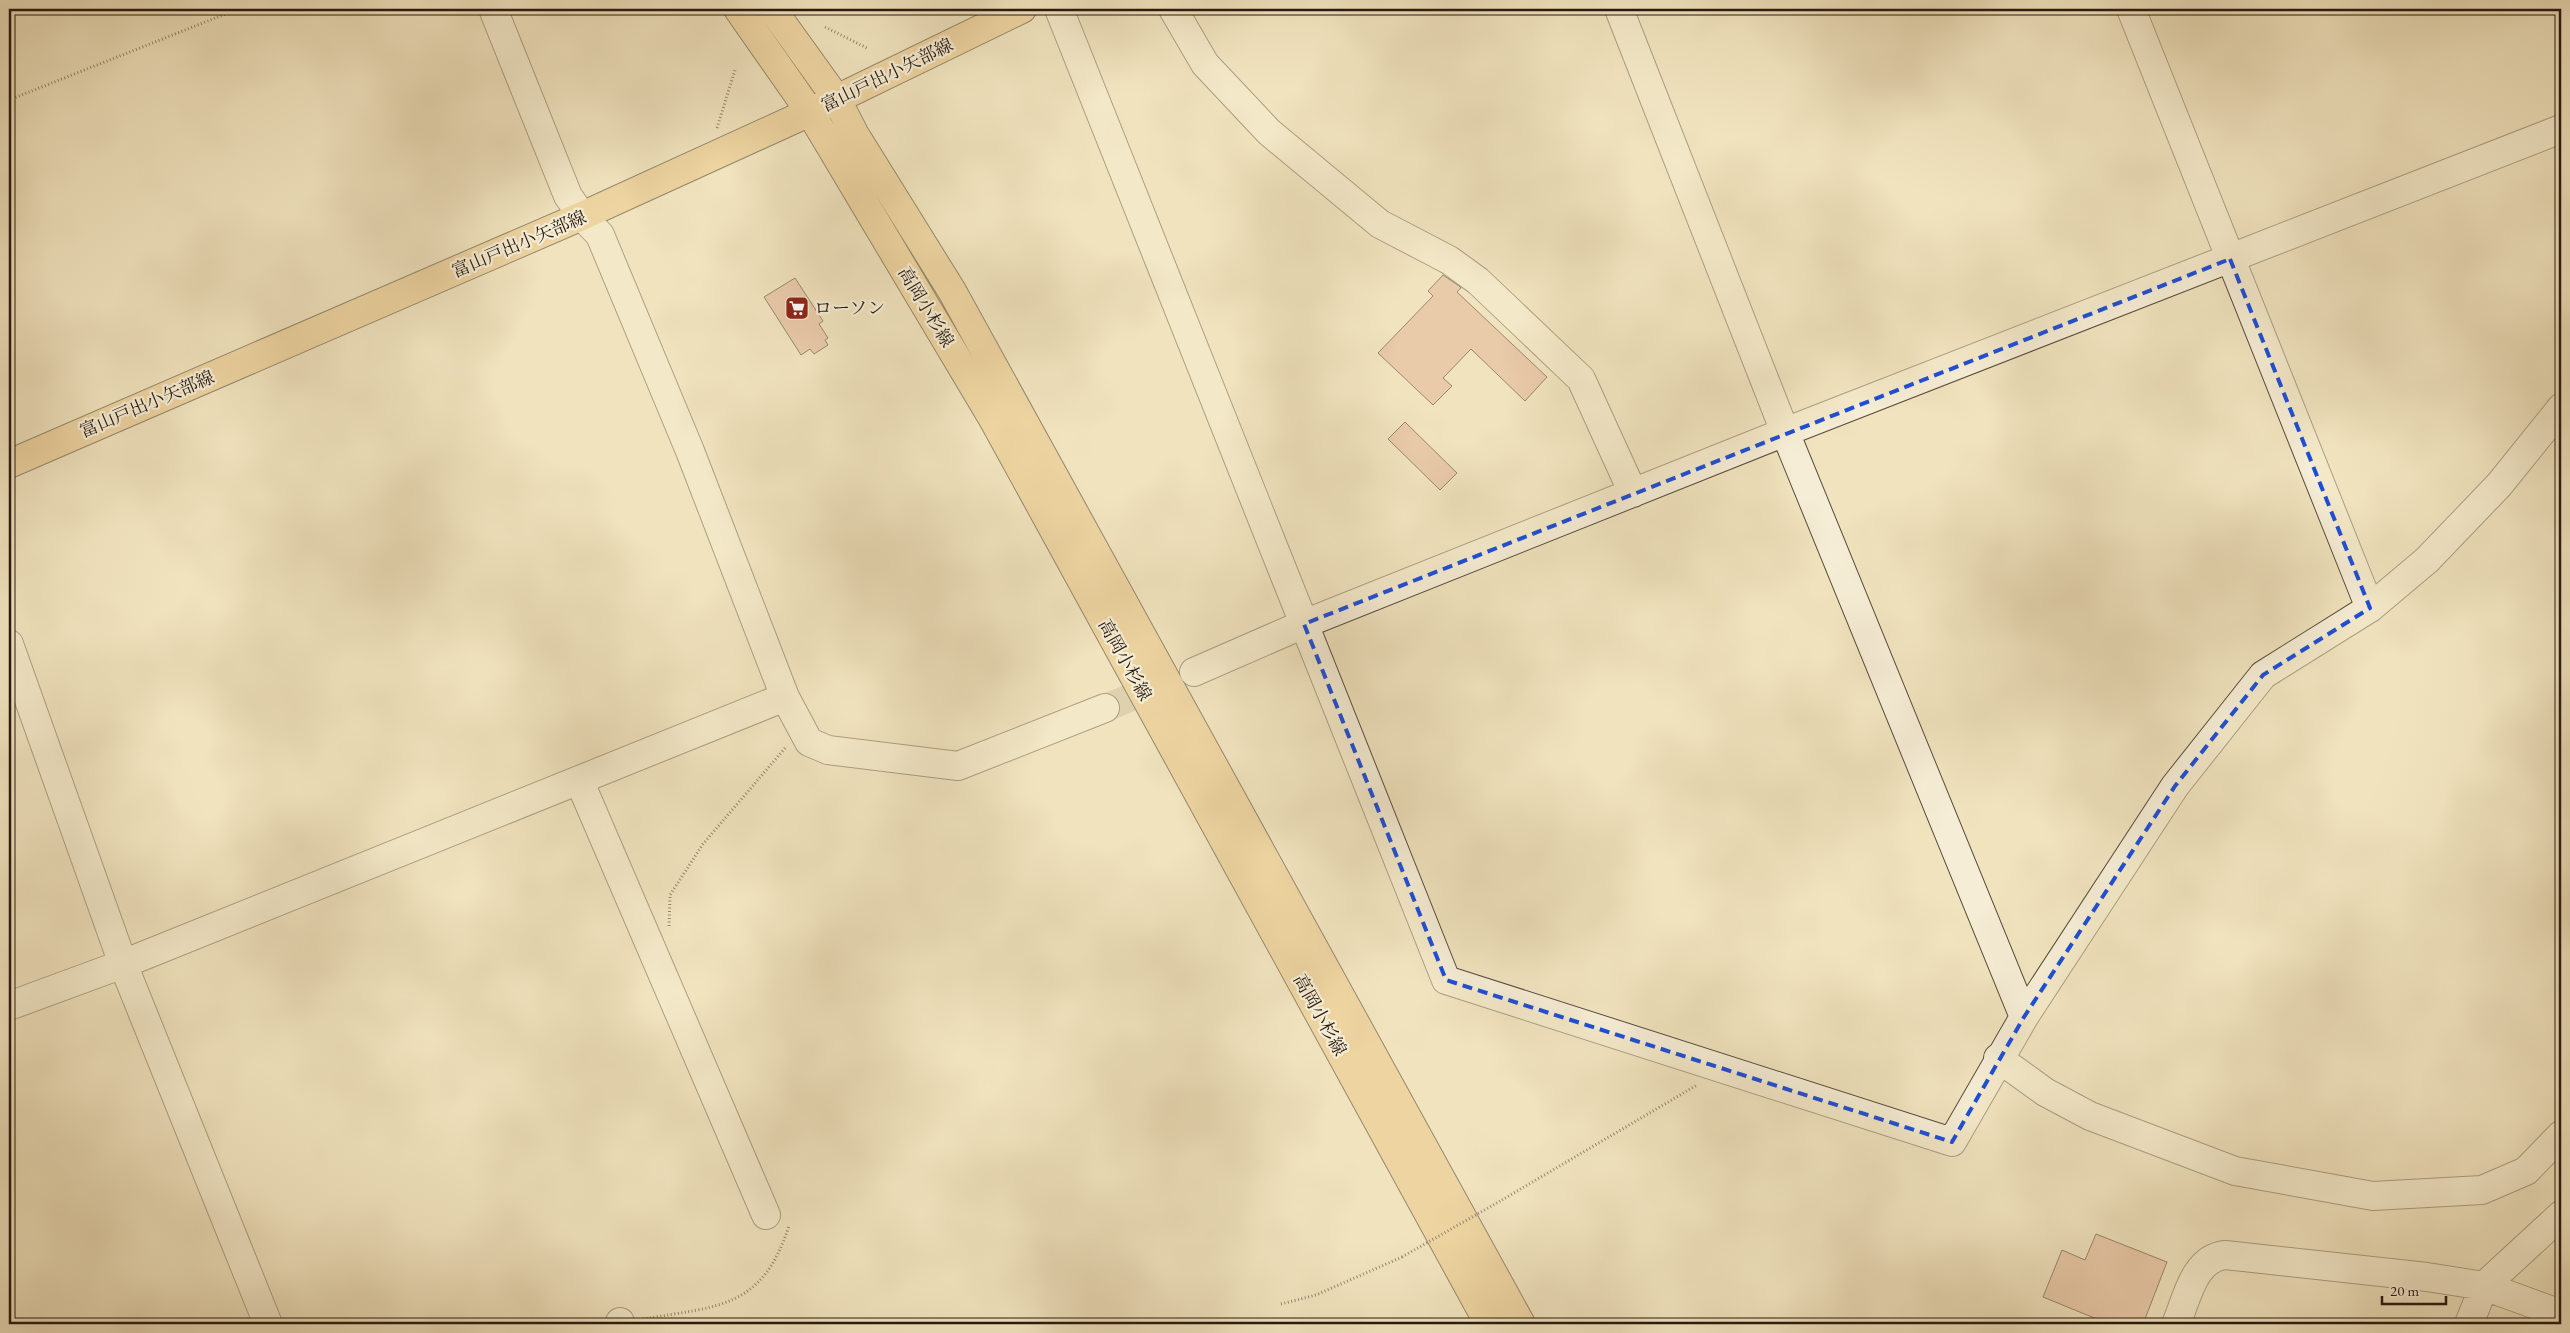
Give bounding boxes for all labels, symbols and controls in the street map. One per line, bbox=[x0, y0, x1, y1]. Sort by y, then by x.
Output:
street label: 富山戸出小矢部線 bbox=[817, 33, 957, 116]
street label: 富山戸出小矢部線 bbox=[448, 205, 590, 282]
street label: 高岡小杉線 bbox=[893, 262, 959, 351]
supermarket icon: ローソン bbox=[784, 295, 810, 321]
place label: ローソン bbox=[814, 296, 885, 319]
street label: 富山戸出小矢部線 bbox=[76, 365, 218, 442]
street label: 高岡小杉線 bbox=[1094, 615, 1157, 705]
street label: 高岡小杉線 bbox=[1289, 970, 1352, 1060]
scale bar bbox=[2382, 1273, 2446, 1305]
text: 20 m bbox=[2390, 1281, 2419, 1300]

